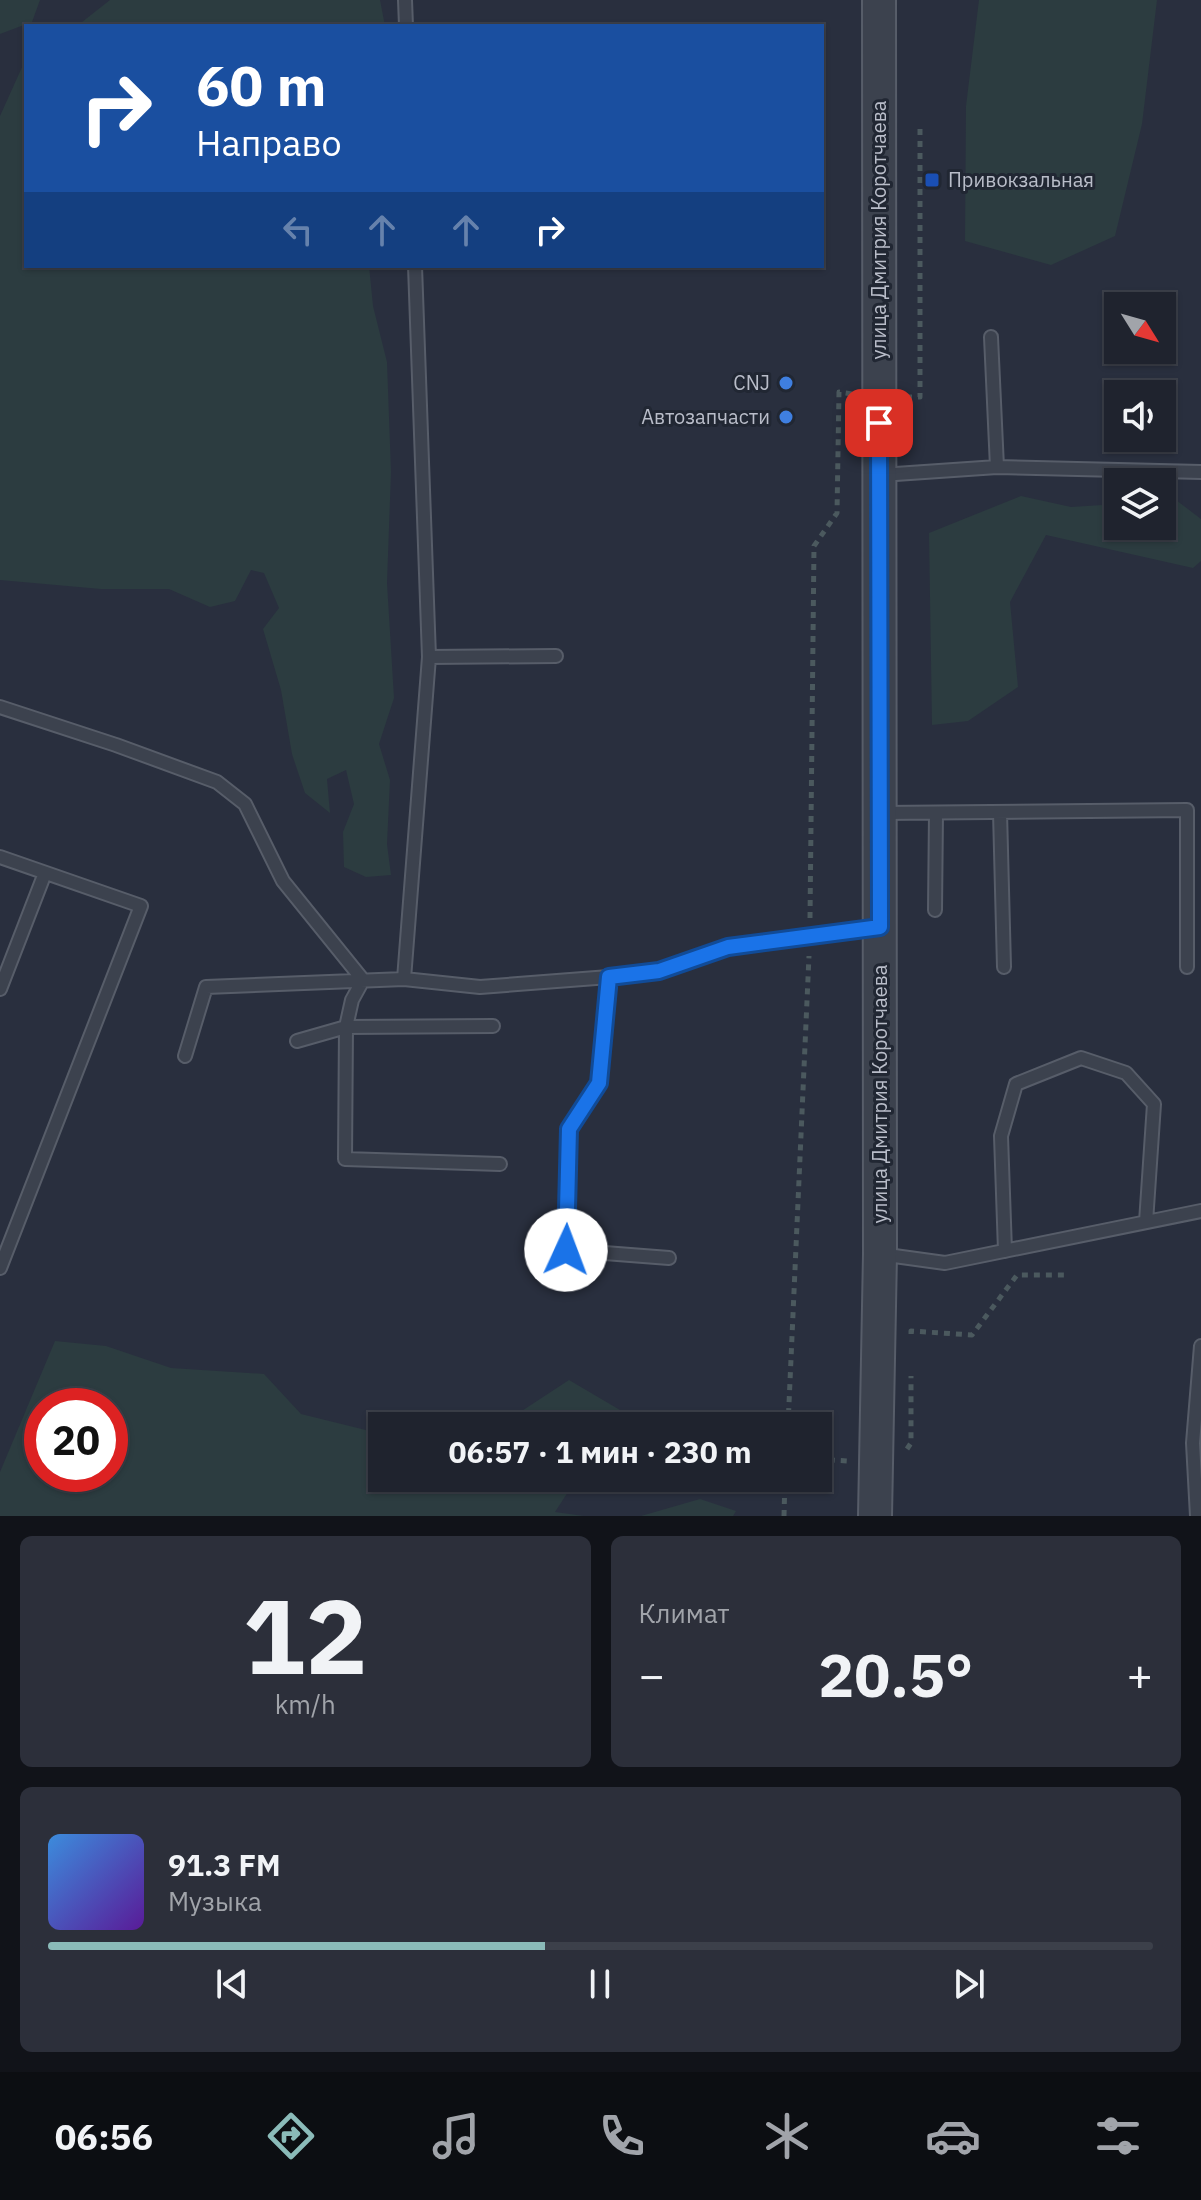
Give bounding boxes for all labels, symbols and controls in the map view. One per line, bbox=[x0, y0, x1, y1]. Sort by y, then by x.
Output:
text: 60 m bbox=[196, 49, 326, 121]
icon: right bbox=[64, 56, 168, 160]
street label: улица Дмитрия Коротчаева bbox=[865, 100, 892, 359]
text: Направо bbox=[196, 119, 342, 166]
place label: Привокзальная bbox=[948, 166, 1094, 193]
marker: Привокзальная bbox=[923, 171, 941, 189]
icon: left bbox=[276, 208, 320, 252]
icon: ahead bbox=[360, 208, 404, 252]
icon: ahead bbox=[444, 208, 488, 252]
icon: right bbox=[528, 208, 572, 252]
north arrow bbox=[1104, 292, 1176, 364]
map controls bbox=[1104, 292, 1176, 540]
place label: CNJ bbox=[733, 369, 770, 396]
marker: CNJ bbox=[777, 374, 795, 392]
button: sound bbox=[1104, 380, 1176, 452]
pin bbox=[845, 389, 913, 457]
icon: arrive bbox=[857, 401, 901, 445]
place label: Автозапчасти bbox=[641, 403, 770, 430]
marker: Автозапчасти bbox=[777, 408, 795, 426]
button: layers bbox=[1104, 468, 1176, 540]
street label: улица Дмитрия Коротчаева bbox=[866, 964, 893, 1223]
position arrow bbox=[524, 1208, 608, 1292]
speed limit sign: 20 bbox=[24, 1388, 128, 1492]
text: 06:57 · 1 мин · 230 m bbox=[448, 1432, 752, 1471]
text: 12 bbox=[243, 1567, 368, 1703]
text: Климат bbox=[639, 1596, 730, 1630]
text: 20.5° bbox=[818, 1635, 973, 1714]
text: − bbox=[639, 1646, 665, 1703]
text: + bbox=[1127, 1646, 1153, 1703]
text: km/h bbox=[275, 1687, 336, 1721]
text: 91.3 FM bbox=[168, 1845, 281, 1884]
text: Музыка bbox=[168, 1884, 262, 1918]
icon: previous bbox=[210, 1962, 254, 2006]
icon: pause bbox=[578, 1962, 622, 2006]
icon: next bbox=[947, 1962, 991, 2006]
icon: directions bbox=[263, 2108, 319, 2164]
icon: music bbox=[428, 2108, 484, 2164]
icon: phone bbox=[594, 2108, 650, 2164]
icon: climate bbox=[759, 2108, 815, 2164]
icon: car bbox=[925, 2108, 981, 2164]
icon: filters bbox=[1090, 2108, 1146, 2164]
text: 06:56 bbox=[55, 2113, 153, 2160]

